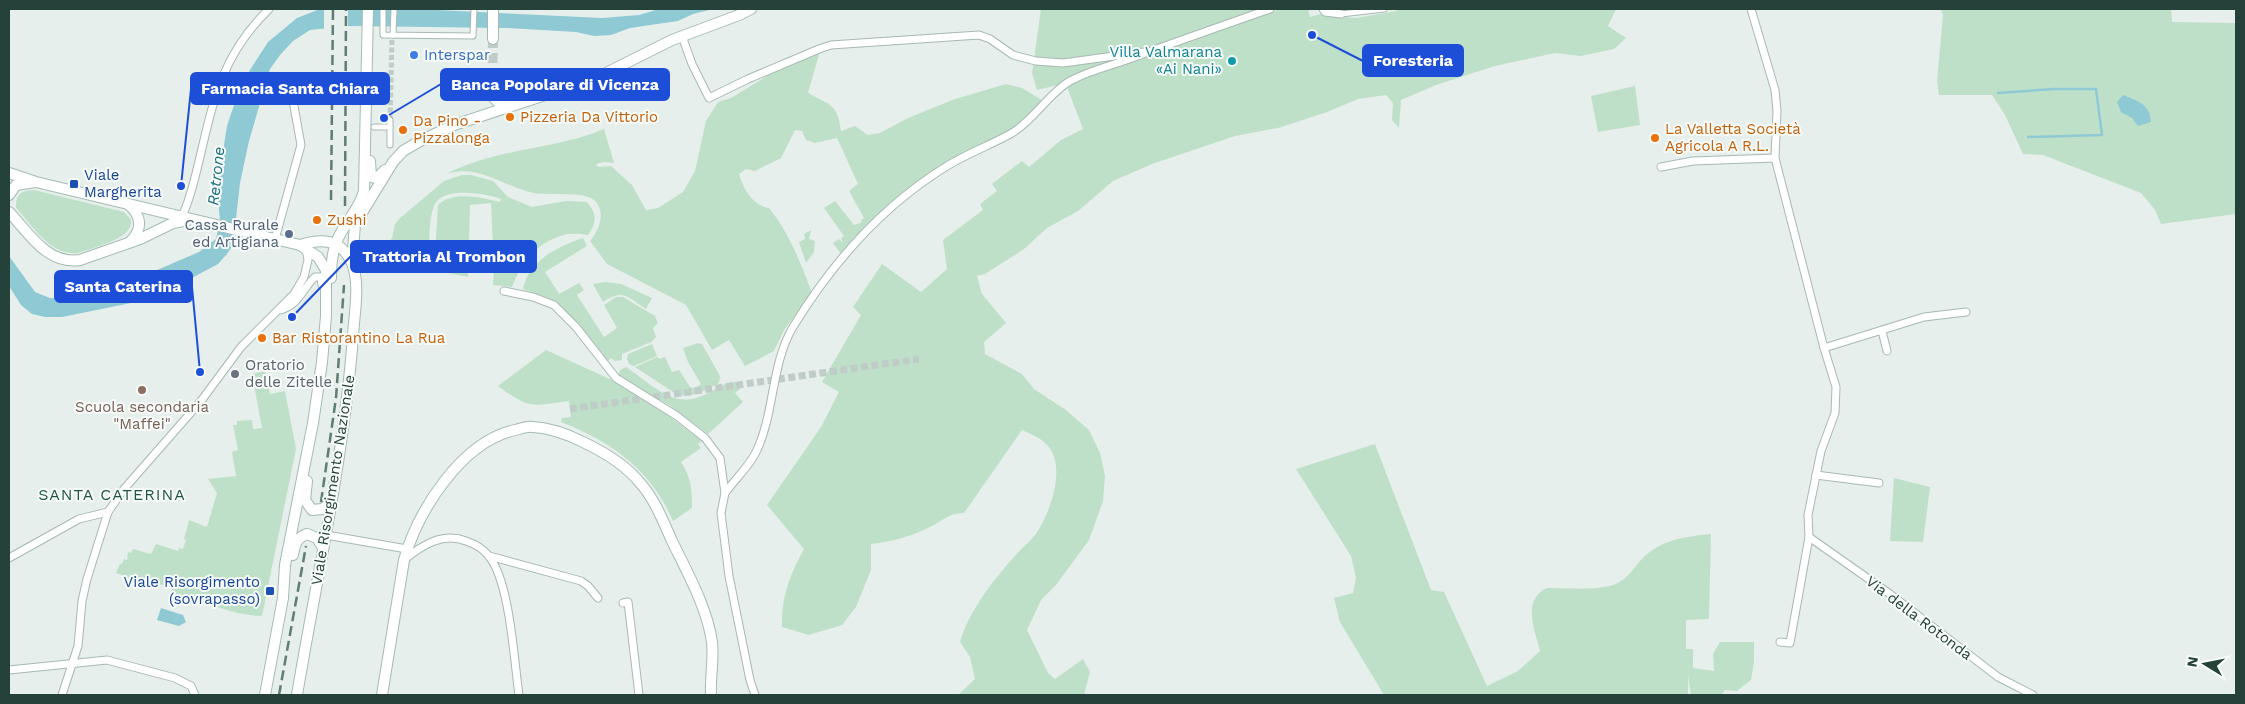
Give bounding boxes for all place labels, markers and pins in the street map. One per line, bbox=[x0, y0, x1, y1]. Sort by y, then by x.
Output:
place label: Villa Valmarana «Ai Nani» bbox=[1109, 43, 1222, 78]
callout: Foresteria bbox=[1363, 45, 1463, 76]
place label: Interspar bbox=[424, 46, 490, 64]
marker: Interspar bbox=[408, 49, 420, 61]
marker: Villa Valmarana «Ai Nani» bbox=[1226, 55, 1238, 67]
callout: Banca Popolare di Vicenza bbox=[441, 69, 669, 100]
callout: Farmacia Santa Chiara bbox=[191, 73, 389, 104]
place label: Pizzeria Da Vittorio bbox=[520, 108, 658, 126]
marker: Pizzeria Da Vittorio bbox=[504, 111, 516, 123]
place label: Da Pino - Pizzalonga bbox=[413, 112, 491, 147]
place label: La Valletta Società Agricola A R.L. bbox=[1665, 120, 1801, 155]
marker: Da Pino - Pizzalonga bbox=[397, 124, 409, 136]
marker: La Valletta Società Agricola A R.L. bbox=[1649, 132, 1661, 144]
place label: Viale Margherita bbox=[84, 166, 162, 201]
marker: Viale Margherita bbox=[68, 178, 80, 190]
place label: Zushi bbox=[327, 211, 367, 229]
marker: Zushi bbox=[311, 214, 323, 226]
place label: Cassa Rurale ed Artigiana bbox=[184, 216, 280, 251]
marker: Cassa Rurale ed Artigiana bbox=[283, 228, 295, 240]
callout: Trattoria Al Trombon bbox=[351, 241, 536, 272]
callout: Santa Caterina bbox=[55, 271, 192, 302]
place label: Bar Ristorantino La Rua bbox=[272, 329, 446, 347]
marker: Bar Ristorantino La Rua bbox=[256, 332, 268, 344]
place label: Oratorio delle Zitelle bbox=[245, 356, 332, 391]
marker: Oratorio delle Zitelle bbox=[229, 368, 241, 380]
marker: Scuola secondaria "Maffei" bbox=[136, 384, 148, 396]
place label: Scuola secondaria "Maffei" bbox=[75, 398, 209, 433]
place label: Viale Risorgimento (sovrapasso) bbox=[124, 573, 260, 608]
marker: Viale Risorgimento (sovrapasso) bbox=[264, 585, 276, 597]

